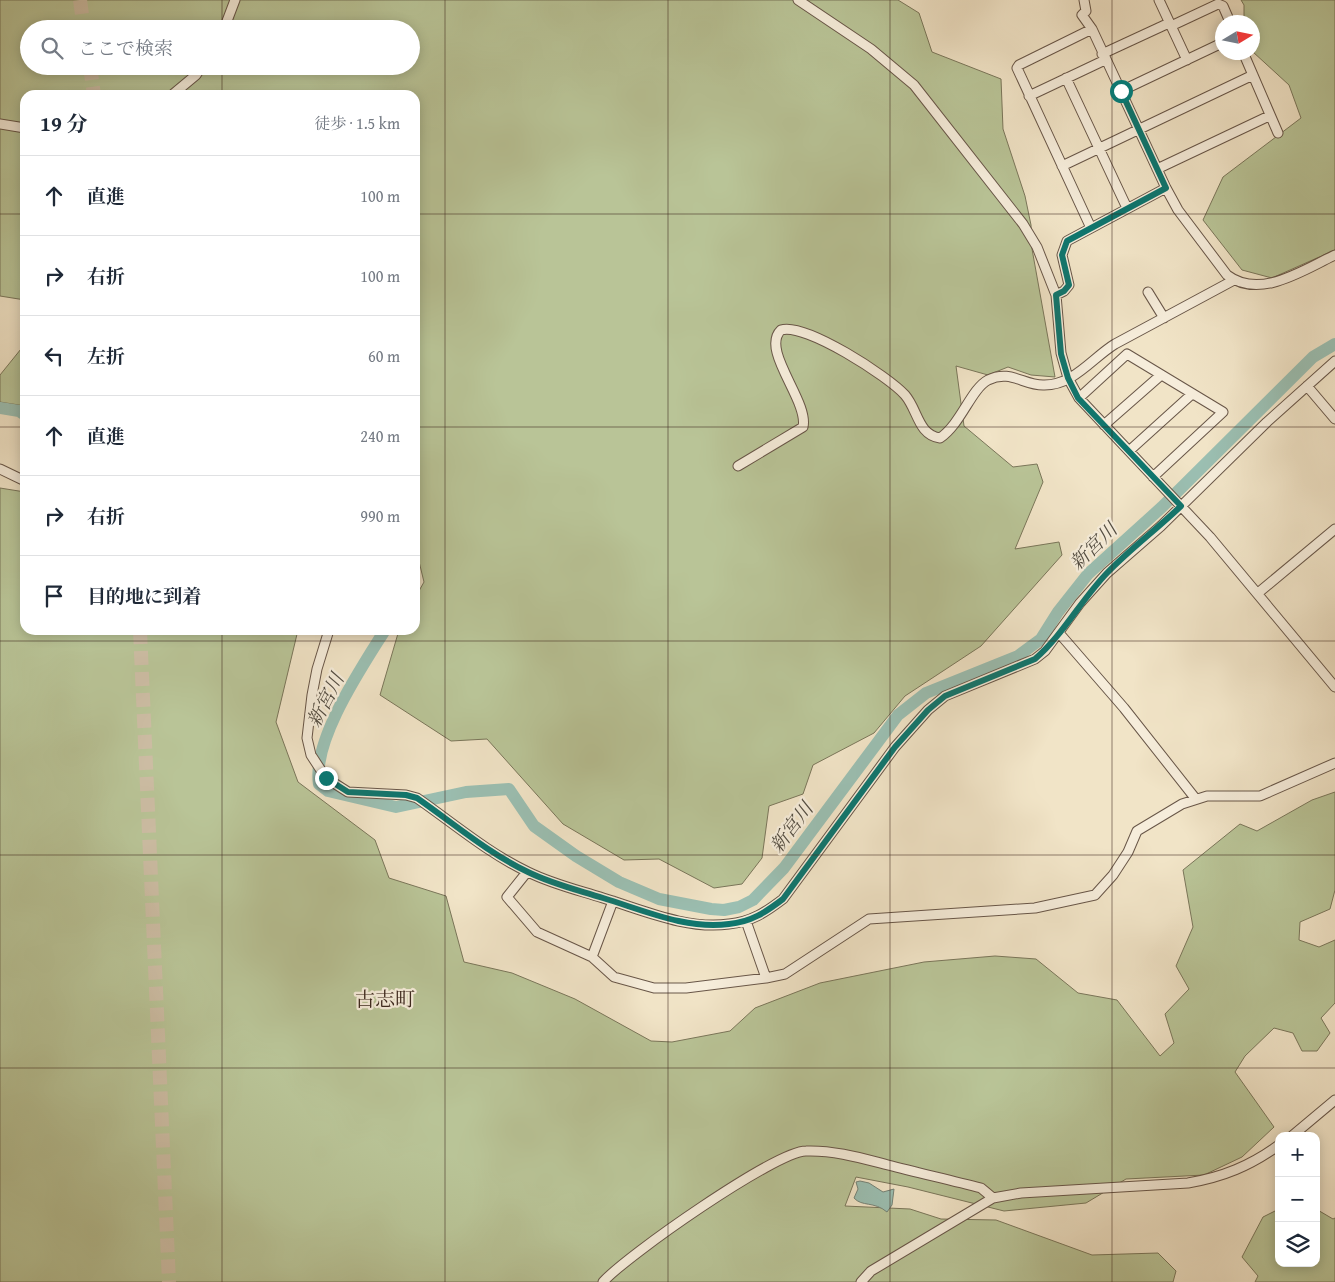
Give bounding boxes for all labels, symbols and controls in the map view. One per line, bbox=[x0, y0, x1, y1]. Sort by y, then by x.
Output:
north arrow bbox=[1215, 15, 1260, 60]
search box bbox=[20, 20, 420, 75]
icon: search bbox=[38, 34, 66, 62]
text: ここで検索 bbox=[78, 34, 173, 62]
route start bbox=[1110, 80, 1133, 103]
text: 19 分 bbox=[40, 108, 87, 139]
text: 徒歩 · 1.5 km bbox=[314, 111, 400, 135]
icon: ahead bbox=[40, 182, 68, 210]
text: 直進 bbox=[87, 182, 125, 210]
text: 100 m bbox=[360, 184, 400, 208]
icon: right bbox=[40, 262, 68, 290]
text: 右折 bbox=[87, 262, 125, 290]
text: 100 m bbox=[360, 264, 400, 288]
icon: left bbox=[40, 342, 68, 370]
text: 左折 bbox=[87, 342, 125, 370]
text: 60 m bbox=[368, 344, 400, 368]
icon: ahead bbox=[40, 422, 68, 450]
text: 直進 bbox=[87, 422, 125, 450]
text: 240 m bbox=[360, 424, 400, 448]
icon: right bbox=[40, 502, 68, 530]
text: 右折 bbox=[87, 502, 125, 530]
text: 990 m bbox=[360, 504, 400, 528]
water label: 新宮川 bbox=[1063, 515, 1124, 576]
icon: arrive bbox=[40, 582, 68, 610]
text: 目的地に到着 bbox=[87, 582, 201, 610]
water label: 新宮川 bbox=[300, 666, 351, 732]
route end bbox=[315, 767, 338, 790]
water label: 新宮川 bbox=[763, 794, 821, 858]
district label: 古志町 bbox=[355, 984, 415, 1013]
map controls bbox=[1275, 1132, 1320, 1267]
button: + bbox=[1275, 1132, 1320, 1177]
button: − bbox=[1275, 1177, 1320, 1222]
button: layers bbox=[1275, 1222, 1320, 1267]

